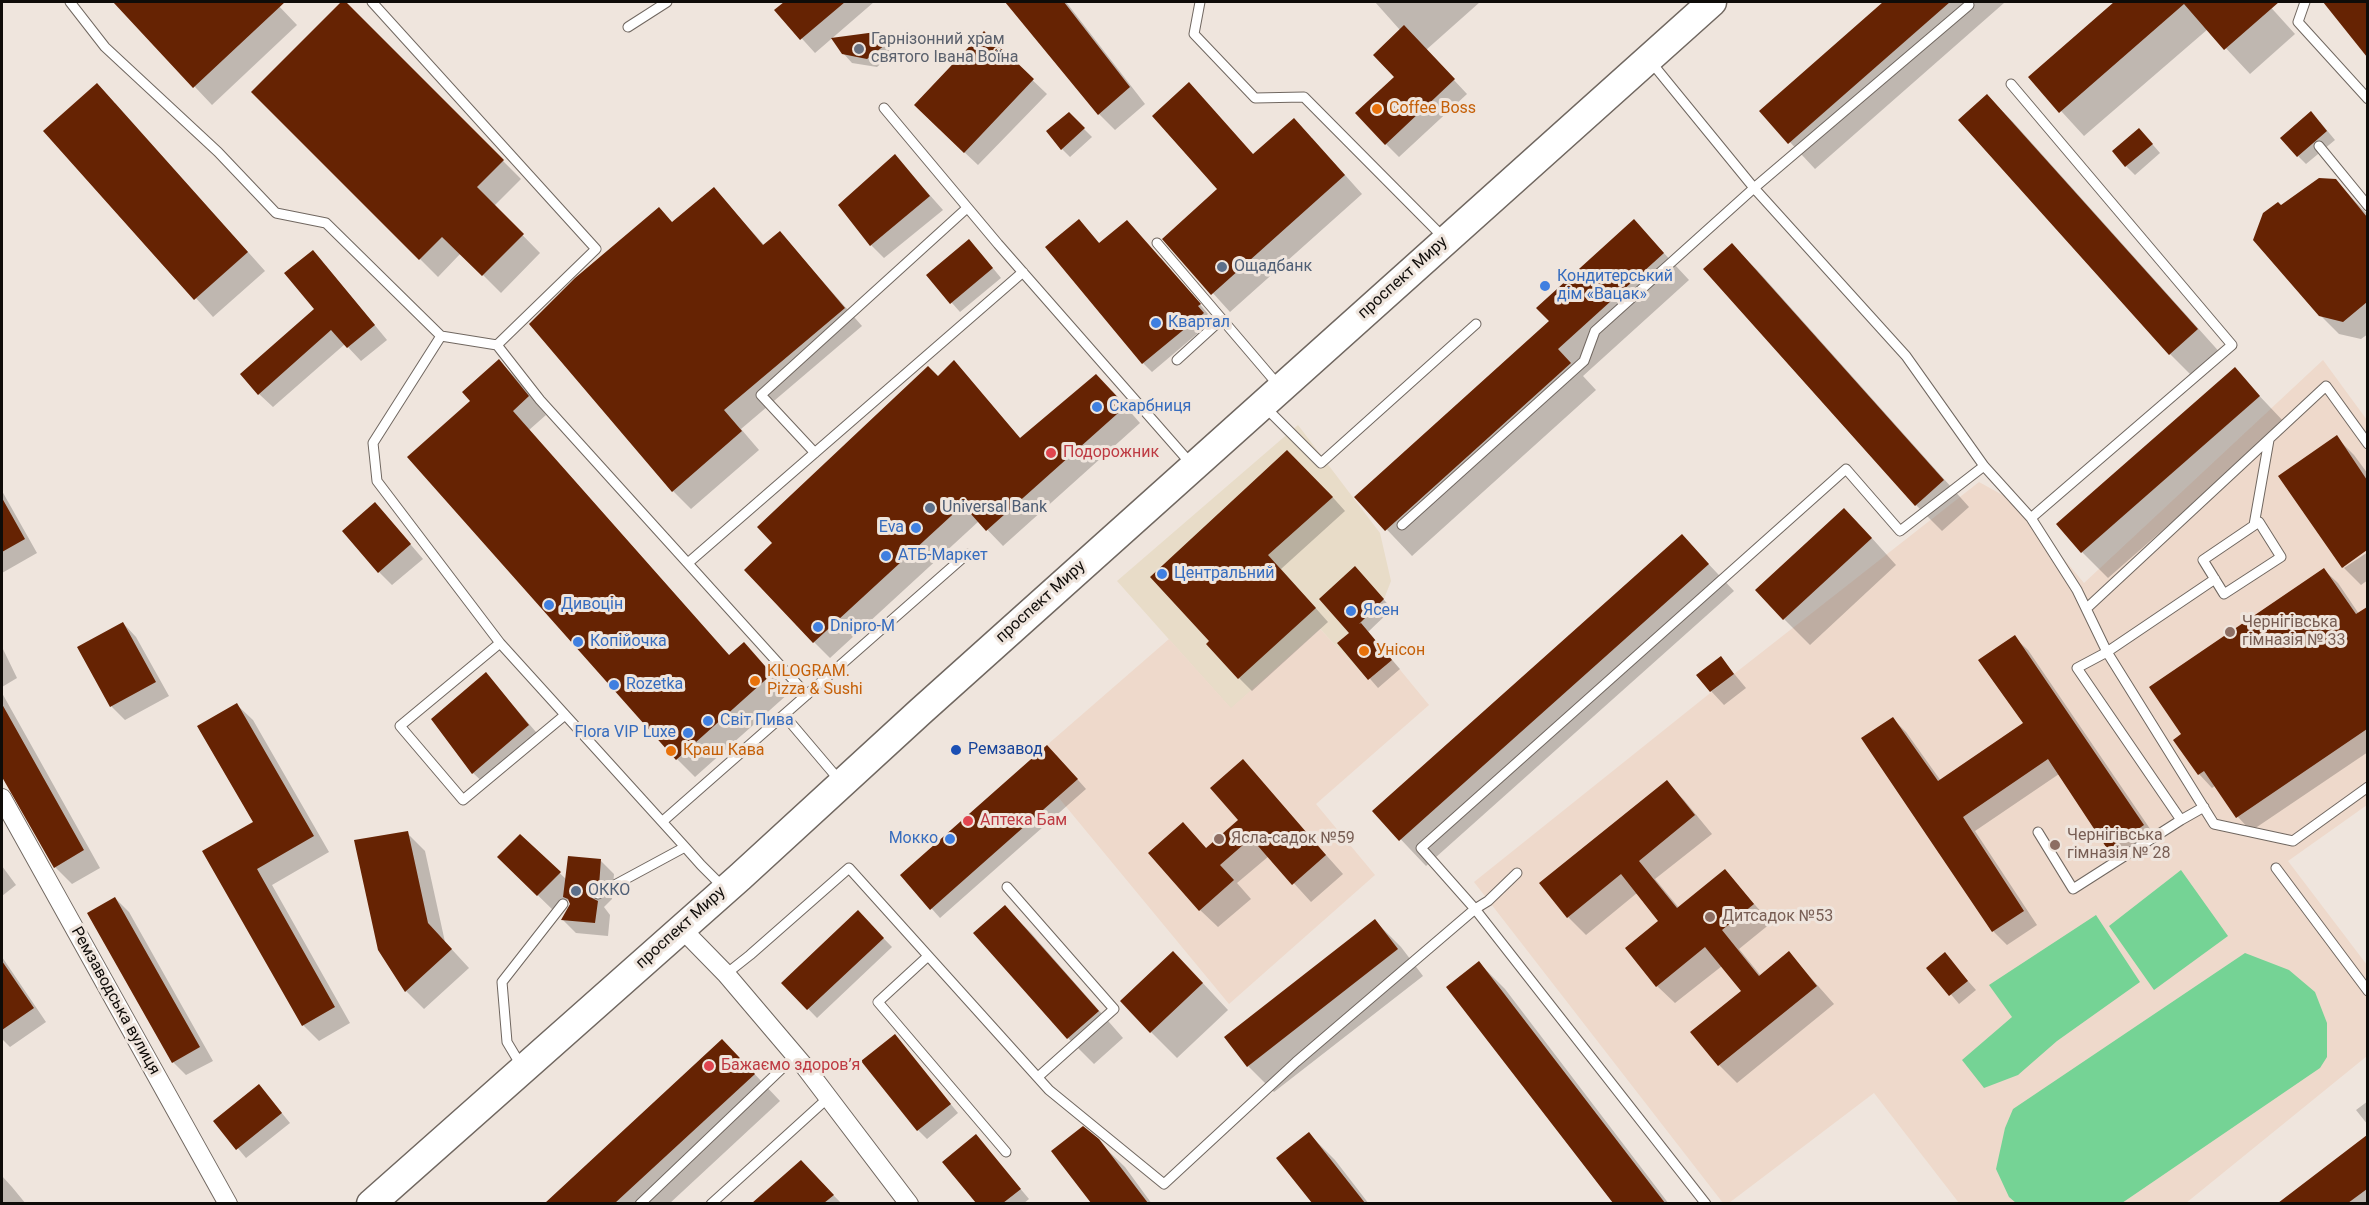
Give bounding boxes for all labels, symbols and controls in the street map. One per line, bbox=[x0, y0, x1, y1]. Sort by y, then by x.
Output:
place label: Гарнізонний храм святого Івана Воїна bbox=[871, 30, 1019, 68]
marker: Гарнізонний храм святого Івана Воїна bbox=[852, 42, 866, 56]
place label: Coffee Boss bbox=[1389, 99, 1476, 119]
marker: Coffee Boss bbox=[1370, 102, 1384, 116]
street label: проспект Миру bbox=[1354, 233, 1452, 323]
place label: Ощадбанк bbox=[1234, 257, 1312, 277]
marker: Ощадбанк bbox=[1215, 260, 1229, 274]
place label: Кондитерський дім «Вацак» bbox=[1557, 267, 1673, 305]
marker: Кондитерський дім «Вацак» bbox=[1538, 279, 1552, 293]
place label: Квартал bbox=[1168, 313, 1230, 333]
marker: Квартал bbox=[1149, 316, 1163, 330]
place label: Скарбниця bbox=[1109, 397, 1191, 417]
marker: Скарбниця bbox=[1090, 400, 1104, 414]
place label: Подорожник bbox=[1063, 443, 1159, 463]
marker: Подорожник bbox=[1044, 446, 1058, 460]
place label: Universal Bank bbox=[942, 498, 1047, 518]
marker: Universal Bank bbox=[923, 501, 937, 515]
place label: Eva bbox=[879, 518, 904, 538]
marker: Eva bbox=[909, 521, 923, 535]
place label: АТБ-Маркет bbox=[898, 546, 988, 566]
marker: АТБ-Маркет bbox=[879, 549, 893, 563]
street label: проспект Миру bbox=[992, 557, 1090, 647]
place label: Центральний bbox=[1174, 564, 1274, 584]
marker: Центральний bbox=[1155, 567, 1169, 581]
place label: Дивоцін bbox=[561, 595, 623, 615]
marker: Дивоцін bbox=[542, 598, 556, 612]
place label: Ясен bbox=[1363, 601, 1399, 621]
marker: Ясен bbox=[1344, 604, 1358, 618]
place label: Чернігівська гімназія № 33 bbox=[2242, 613, 2346, 651]
place label: Dnipro-M bbox=[830, 617, 895, 637]
marker: Dnipro-M bbox=[811, 620, 825, 634]
marker: Чернігівська гімназія № 33 bbox=[2223, 625, 2237, 639]
place label: Копійочка bbox=[590, 632, 667, 652]
marker: Копійочка bbox=[571, 635, 585, 649]
place label: Унісон bbox=[1376, 641, 1425, 661]
marker: Унісон bbox=[1357, 644, 1371, 658]
place label: KILOGRAM. Pizza & Sushi bbox=[767, 662, 863, 700]
marker: KILOGRAM. Pizza & Sushi bbox=[748, 674, 762, 688]
place label: Rozetka bbox=[626, 675, 683, 695]
marker: Rozetka bbox=[607, 678, 621, 692]
place label: Світ Пива bbox=[720, 711, 794, 731]
marker: Світ Пива bbox=[701, 714, 715, 728]
place label: Flora VIP Luxe bbox=[574, 723, 676, 743]
marker: Flora VIP Luxe bbox=[681, 726, 695, 740]
place label: Ремзавод bbox=[968, 740, 1043, 760]
place label: Краш Кава bbox=[683, 741, 765, 761]
marker: Ремзавод bbox=[949, 743, 963, 757]
marker: Краш Кава bbox=[664, 744, 678, 758]
place label: Аптека Бам bbox=[980, 811, 1067, 831]
marker: Аптека Бам bbox=[961, 814, 975, 828]
place label: Чернігівська гімназія № 28 bbox=[2067, 826, 2171, 864]
place label: Мокко bbox=[889, 829, 938, 849]
place label: Ясла-садок №59 bbox=[1231, 829, 1355, 849]
marker: Мокко bbox=[943, 832, 957, 846]
marker: Ясла-садок №59 bbox=[1212, 832, 1226, 846]
marker: Чернігівська гімназія № 28 bbox=[2048, 838, 2062, 852]
place label: ОККО bbox=[588, 881, 630, 901]
street label: проспект Миру bbox=[632, 883, 730, 973]
marker: ОККО bbox=[569, 884, 583, 898]
place label: Дитсадок №53 bbox=[1722, 907, 1833, 927]
marker: Дитсадок №53 bbox=[1703, 910, 1717, 924]
street label: Ремзаводська вулиця bbox=[66, 924, 164, 1078]
place label: Бажаємо здоров’я bbox=[721, 1056, 860, 1076]
marker: Бажаємо здоров’я bbox=[702, 1059, 716, 1073]

